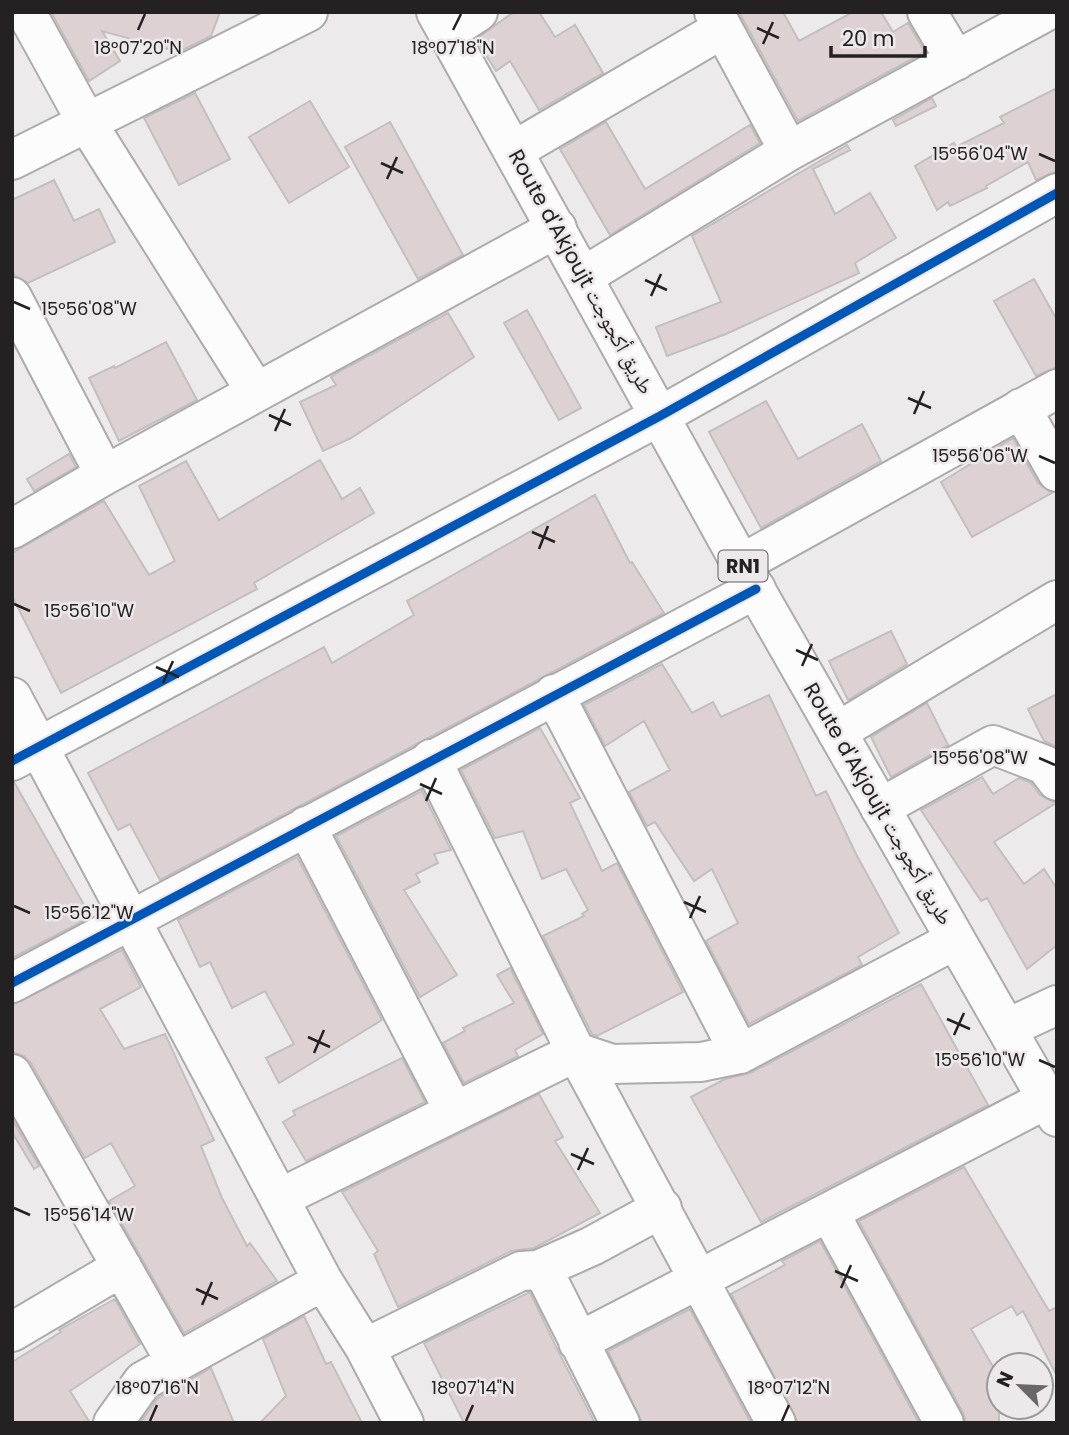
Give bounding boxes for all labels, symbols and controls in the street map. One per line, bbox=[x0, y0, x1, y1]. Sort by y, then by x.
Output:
scale bar bbox=[831, 14, 926, 58]
text: 20 m bbox=[842, 24, 895, 53]
text: 18°07'20"N bbox=[94, 35, 182, 60]
text: 18°07'18"N bbox=[411, 35, 495, 60]
text: 15°56'04"W bbox=[932, 141, 1028, 166]
street label: Route d'Akjoujt طريق أكجوجت bbox=[502, 144, 661, 399]
text: 15°56'08"W bbox=[41, 296, 137, 321]
text: 15°56'06"W bbox=[932, 443, 1028, 468]
road number: RN1 bbox=[718, 551, 768, 582]
text: 15°56'10"W bbox=[44, 598, 134, 623]
street label: Route d'Akjoujt طريق أكجوجت bbox=[797, 677, 960, 930]
text: 15°56'08"W bbox=[932, 745, 1028, 770]
text: 15°56'12"W bbox=[45, 900, 134, 925]
text: 15°56'10"W bbox=[935, 1047, 1025, 1072]
text: 15°56'14"W bbox=[44, 1202, 134, 1227]
north arrow bbox=[985, 1351, 1055, 1421]
text: N bbox=[990, 1367, 1020, 1391]
text: 18°07'16"N bbox=[115, 1375, 199, 1400]
text: 18°07'14"N bbox=[431, 1375, 515, 1400]
text: 18°07'12"N bbox=[748, 1375, 830, 1400]

